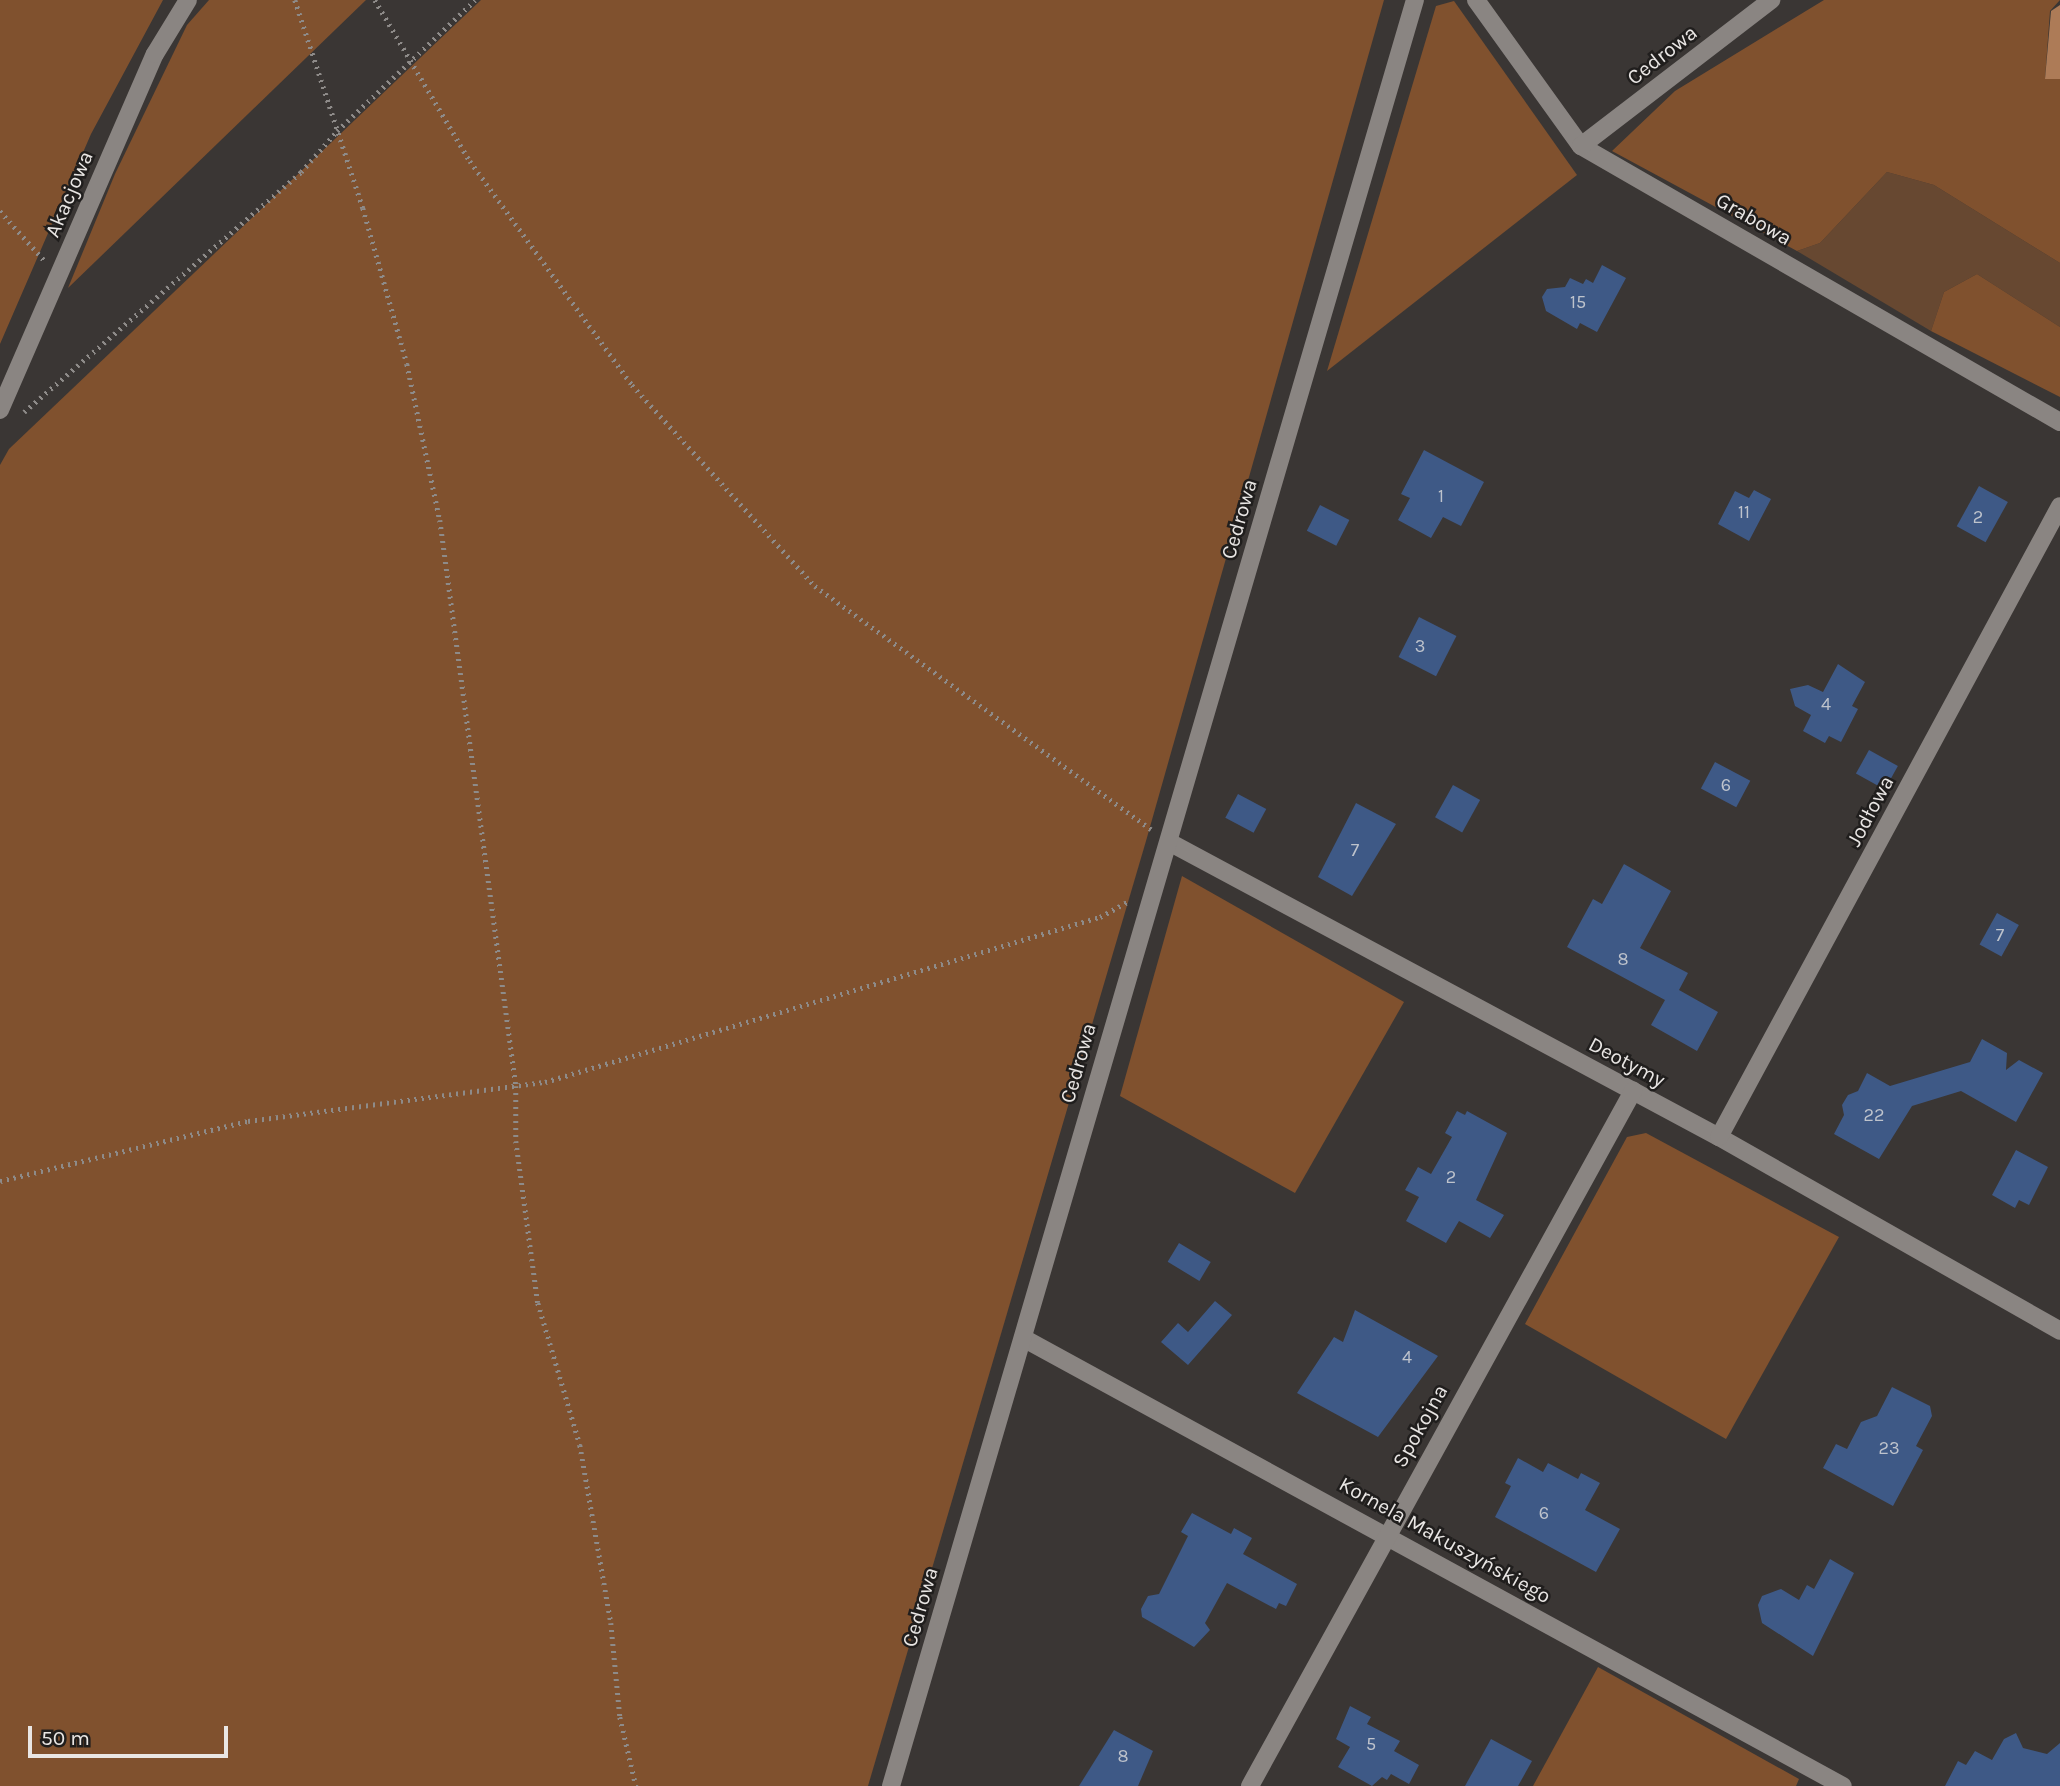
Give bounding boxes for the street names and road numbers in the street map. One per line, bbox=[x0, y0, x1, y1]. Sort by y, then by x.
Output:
street label: Cedrowa bbox=[1622, 20, 1702, 90]
street label: Akacjowa bbox=[40, 147, 98, 241]
street label: Grabowa bbox=[1712, 187, 1796, 251]
street label: Cedrowa bbox=[1216, 476, 1262, 562]
street label: Jodłowa bbox=[1841, 771, 1899, 851]
street label: Cedrowa bbox=[1055, 1020, 1101, 1106]
street label: Deotymy bbox=[1584, 1031, 1670, 1093]
street label: Spokojna bbox=[1387, 1380, 1453, 1472]
street label: Kornela Makuszyńskiego bbox=[1335, 1471, 1555, 1609]
street label: Cedrowa bbox=[897, 1564, 943, 1650]

